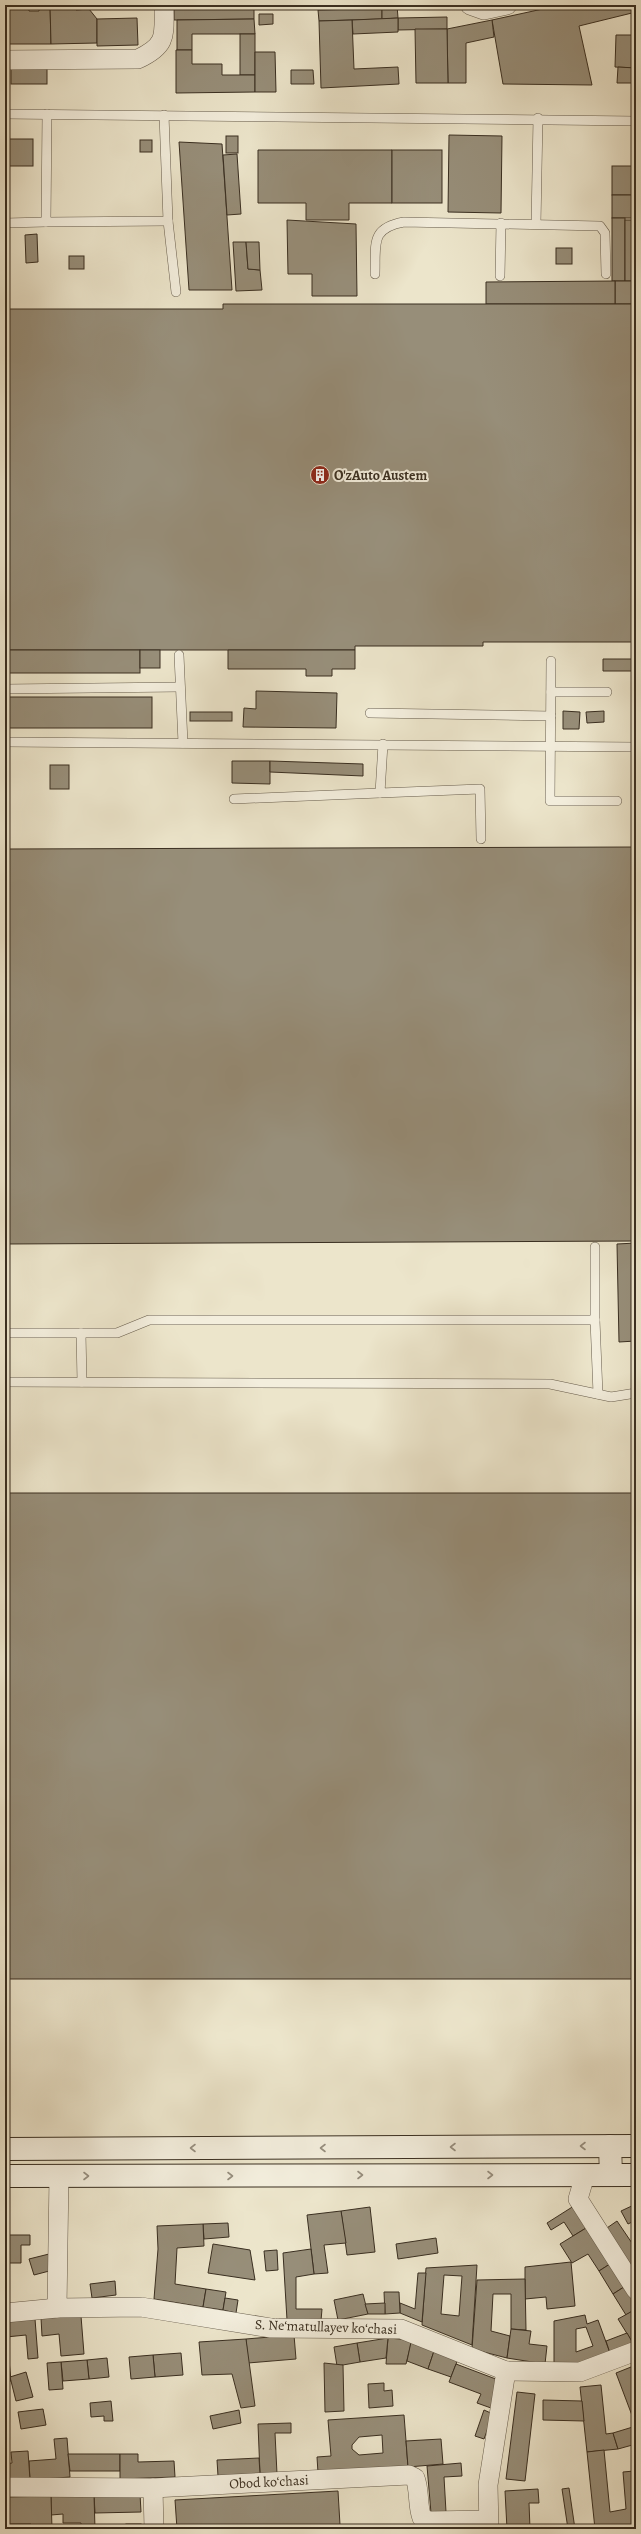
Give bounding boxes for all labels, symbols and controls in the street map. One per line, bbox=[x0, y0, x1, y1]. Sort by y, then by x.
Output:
building icon: O'zAuto Austem bbox=[309, 464, 331, 486]
place label: O'zAuto Austem bbox=[334, 466, 427, 485]
one-way arrow bbox=[580, 2142, 586, 2150]
one-way arrow bbox=[450, 2143, 456, 2151]
one-way arrow bbox=[190, 2144, 196, 2152]
one-way arrow bbox=[320, 2144, 326, 2152]
one-way arrow bbox=[357, 2171, 363, 2179]
one-way arrow bbox=[487, 2171, 493, 2179]
one-way arrow bbox=[83, 2172, 89, 2180]
one-way arrow bbox=[227, 2172, 233, 2180]
street label: S. Neʻmatullayev koʻchasi bbox=[255, 2315, 397, 2339]
street label: Obod koʻchasi bbox=[229, 2470, 309, 2494]

